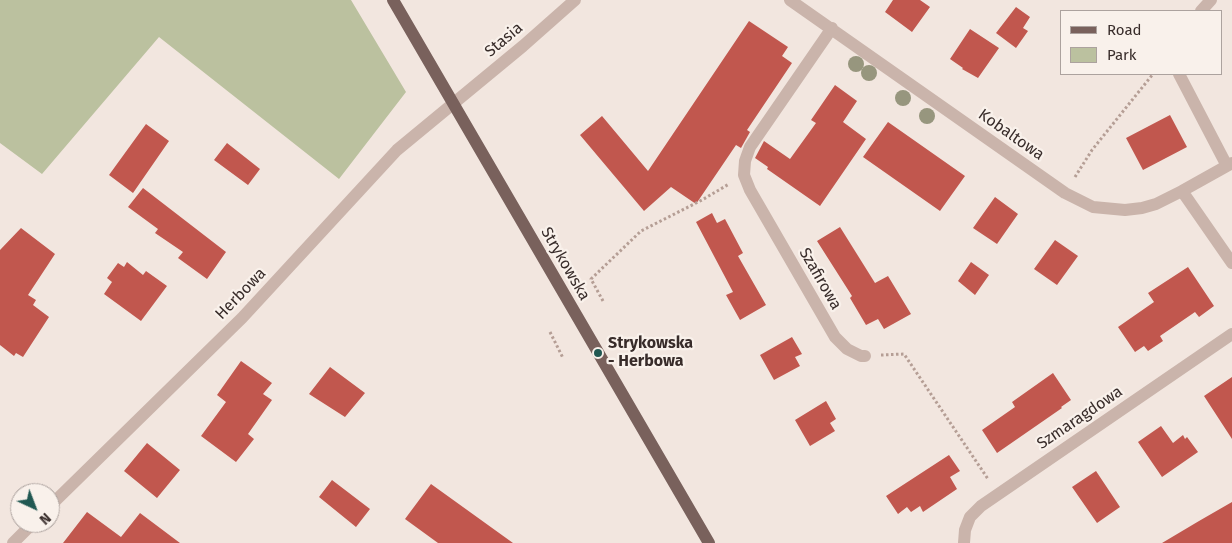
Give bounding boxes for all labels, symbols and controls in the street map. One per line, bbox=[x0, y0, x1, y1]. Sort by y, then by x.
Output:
legend bbox=[1060, 10, 1222, 75]
street label: Stasia bbox=[481, 19, 527, 61]
text: Road bbox=[1107, 21, 1142, 39]
text: Park bbox=[1107, 46, 1137, 64]
street label: Kobaltowa bbox=[974, 105, 1048, 165]
street label: Strykowska bbox=[536, 224, 594, 304]
street label: Szafirowa bbox=[795, 245, 845, 313]
street label: Herbowa bbox=[212, 264, 270, 324]
place label: Strykowska - Herbowa bbox=[608, 334, 693, 372]
marker: Strykowska - Herbowa bbox=[592, 347, 604, 359]
street label: Szmaragdowa bbox=[1034, 382, 1126, 454]
north arrow bbox=[10, 483, 60, 533]
text: N bbox=[36, 509, 54, 528]

